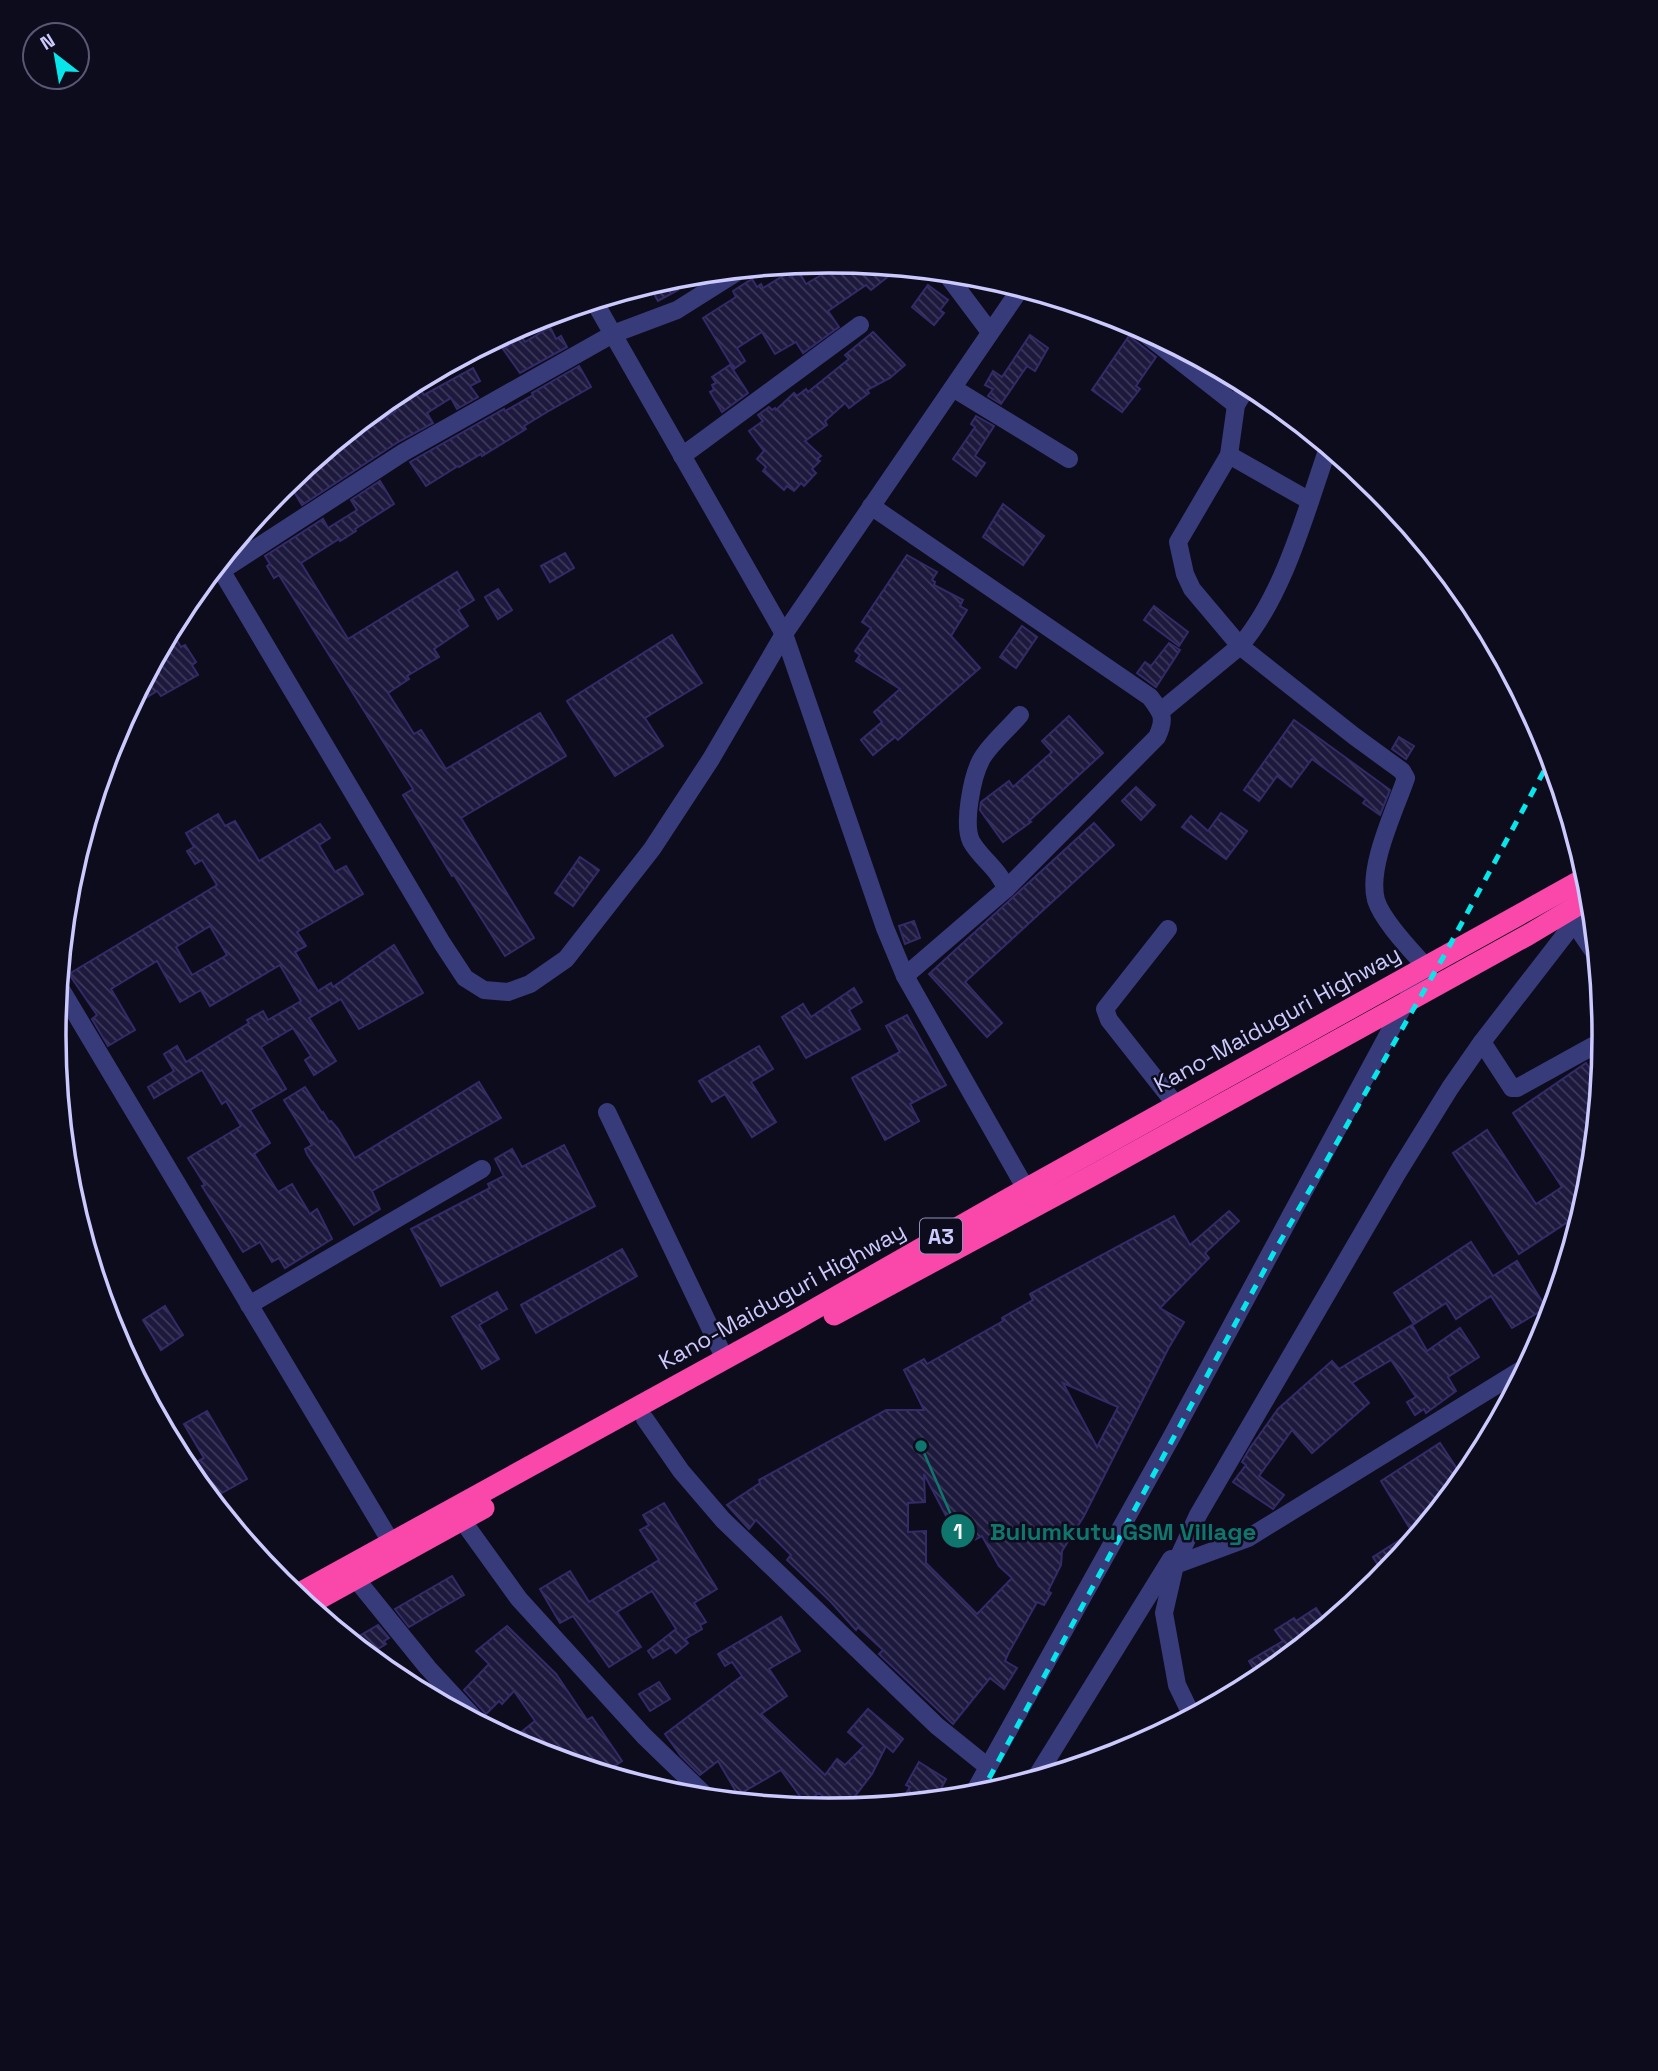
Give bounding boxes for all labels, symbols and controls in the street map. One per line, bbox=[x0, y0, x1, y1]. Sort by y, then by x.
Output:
north arrow bbox=[21, 21, 91, 91]
text: N bbox=[36, 28, 59, 56]
street label: Kano-Maiduguri Highway bbox=[1148, 939, 1406, 1099]
street label: Kano-Maiduguri Highway bbox=[653, 1216, 911, 1376]
road number: A3 bbox=[920, 1218, 962, 1254]
callout: Bulumkutu GSM Village bbox=[940, 1509, 1270, 1554]
text: Bulumkutu GSM Village bbox=[990, 1516, 1256, 1547]
text: 1 bbox=[953, 1518, 963, 1545]

